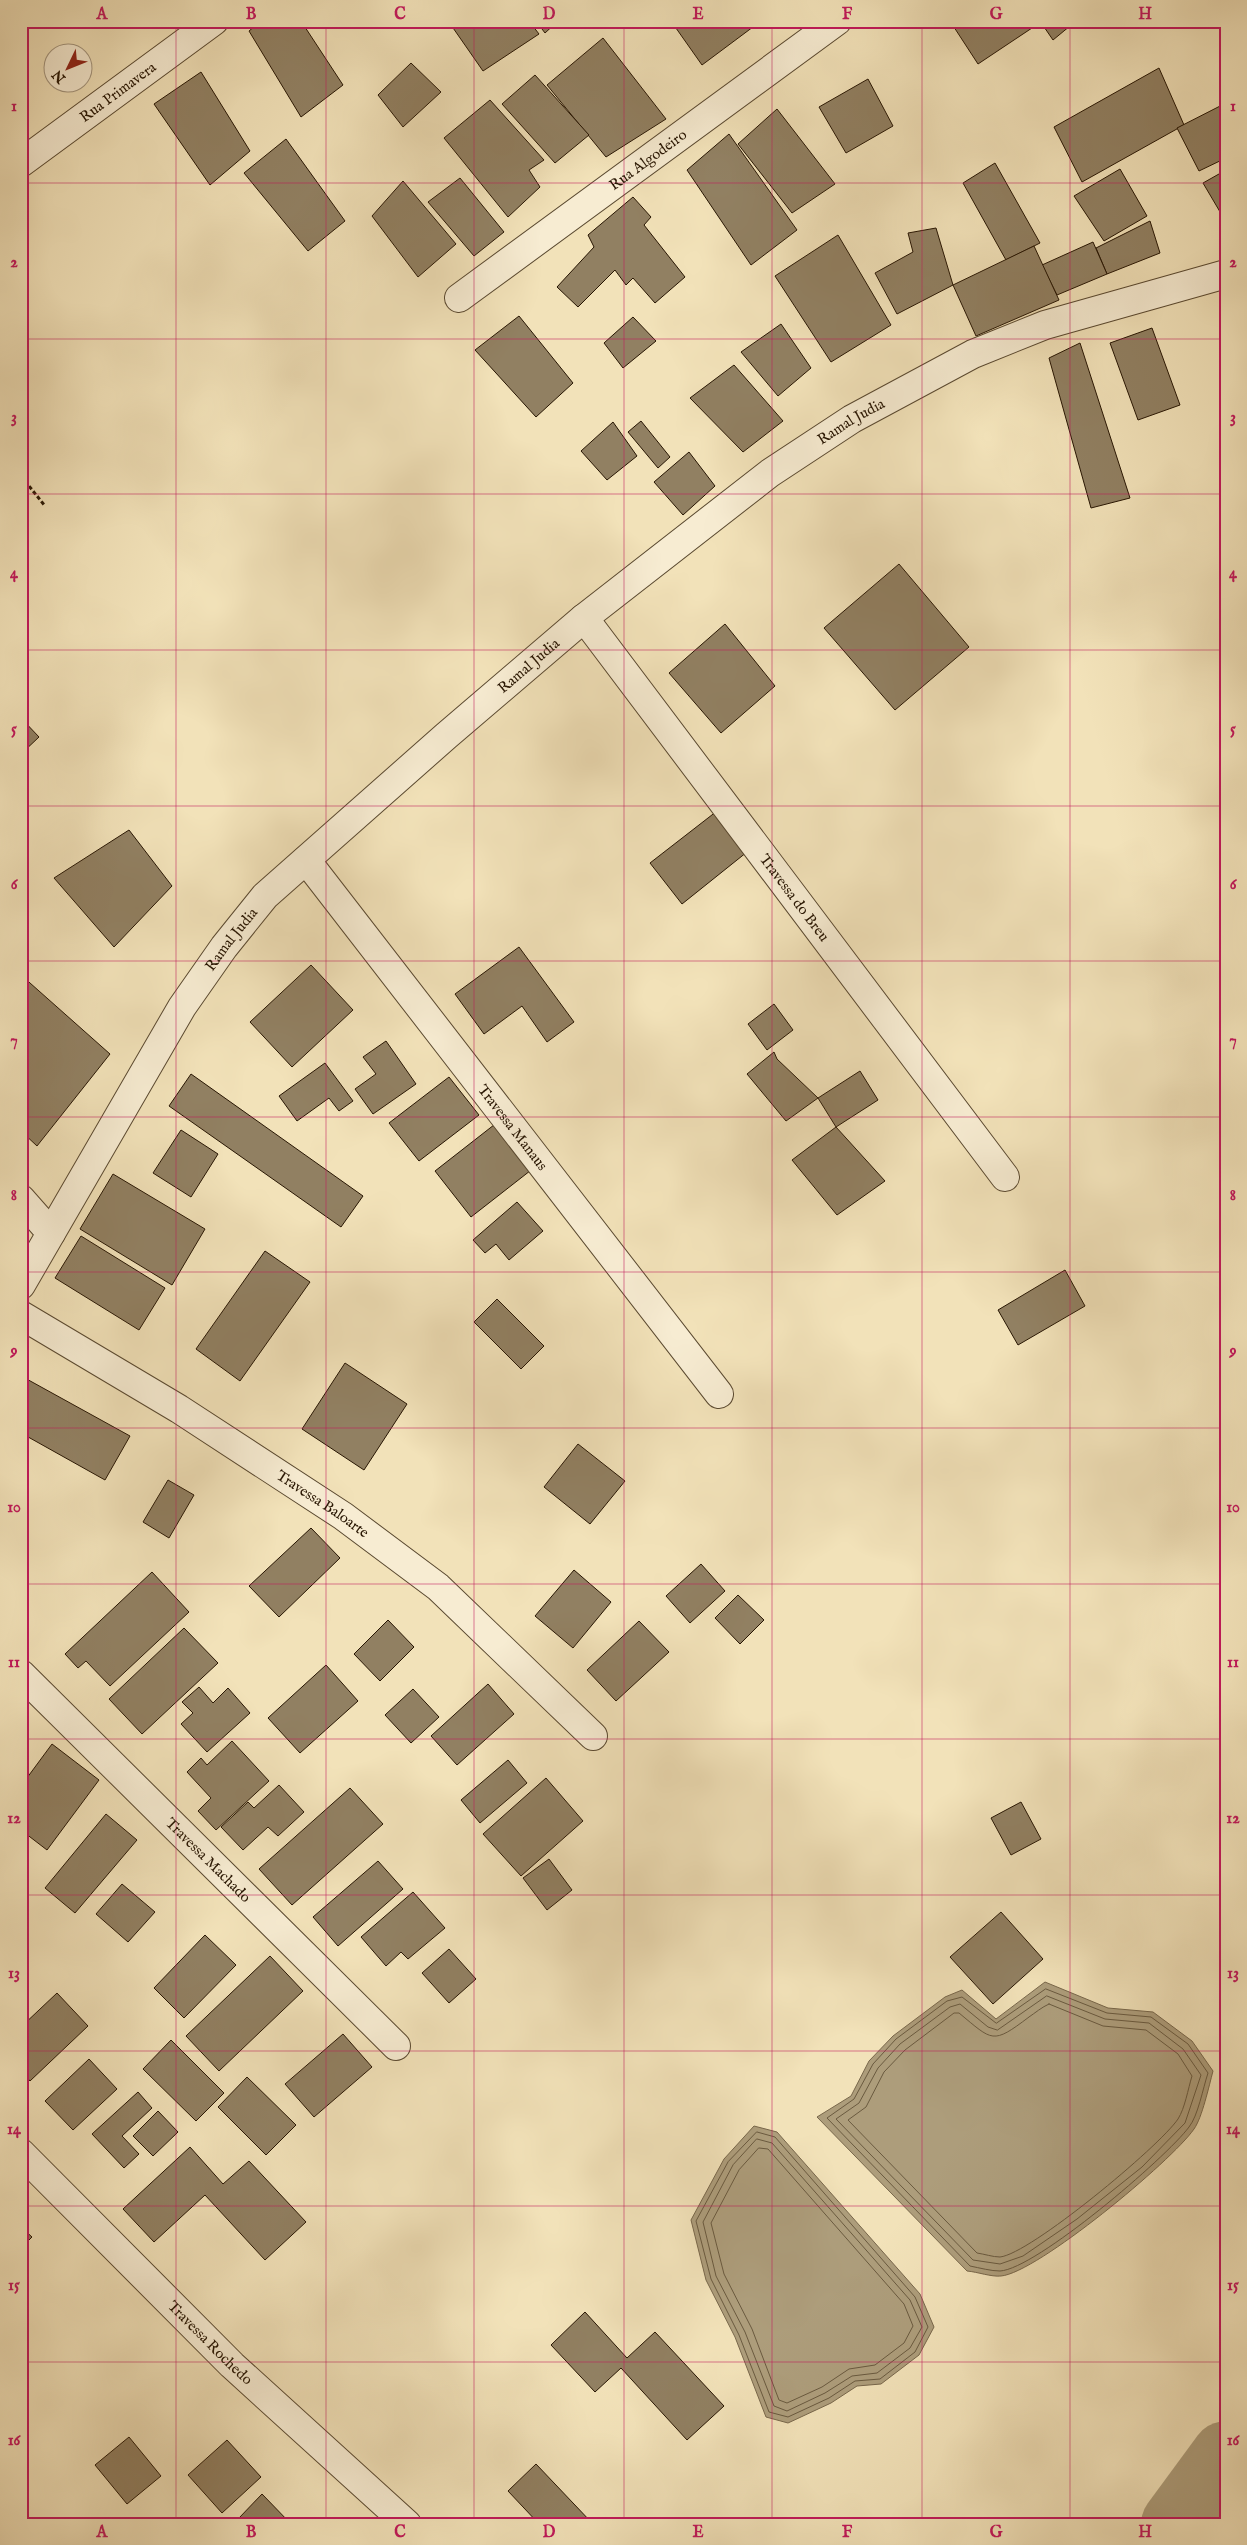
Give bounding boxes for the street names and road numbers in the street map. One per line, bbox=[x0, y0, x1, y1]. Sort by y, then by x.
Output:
street label: Rua Primavera bbox=[76, 57, 160, 126]
street label: Rua Algodeiro bbox=[605, 125, 690, 194]
street label: Ramal Judia bbox=[814, 394, 888, 449]
street label: Ramal Judia bbox=[494, 633, 564, 697]
street label: Travessa do Breu bbox=[755, 850, 834, 945]
street label: Ramal Judia bbox=[201, 903, 262, 975]
street label: Travessa Manaus bbox=[474, 1081, 552, 1174]
street label: Travessa Baloarte bbox=[273, 1466, 373, 1542]
street label: Travessa Machado bbox=[162, 1813, 255, 1906]
street label: Travessa Rochedo bbox=[164, 2296, 257, 2389]

